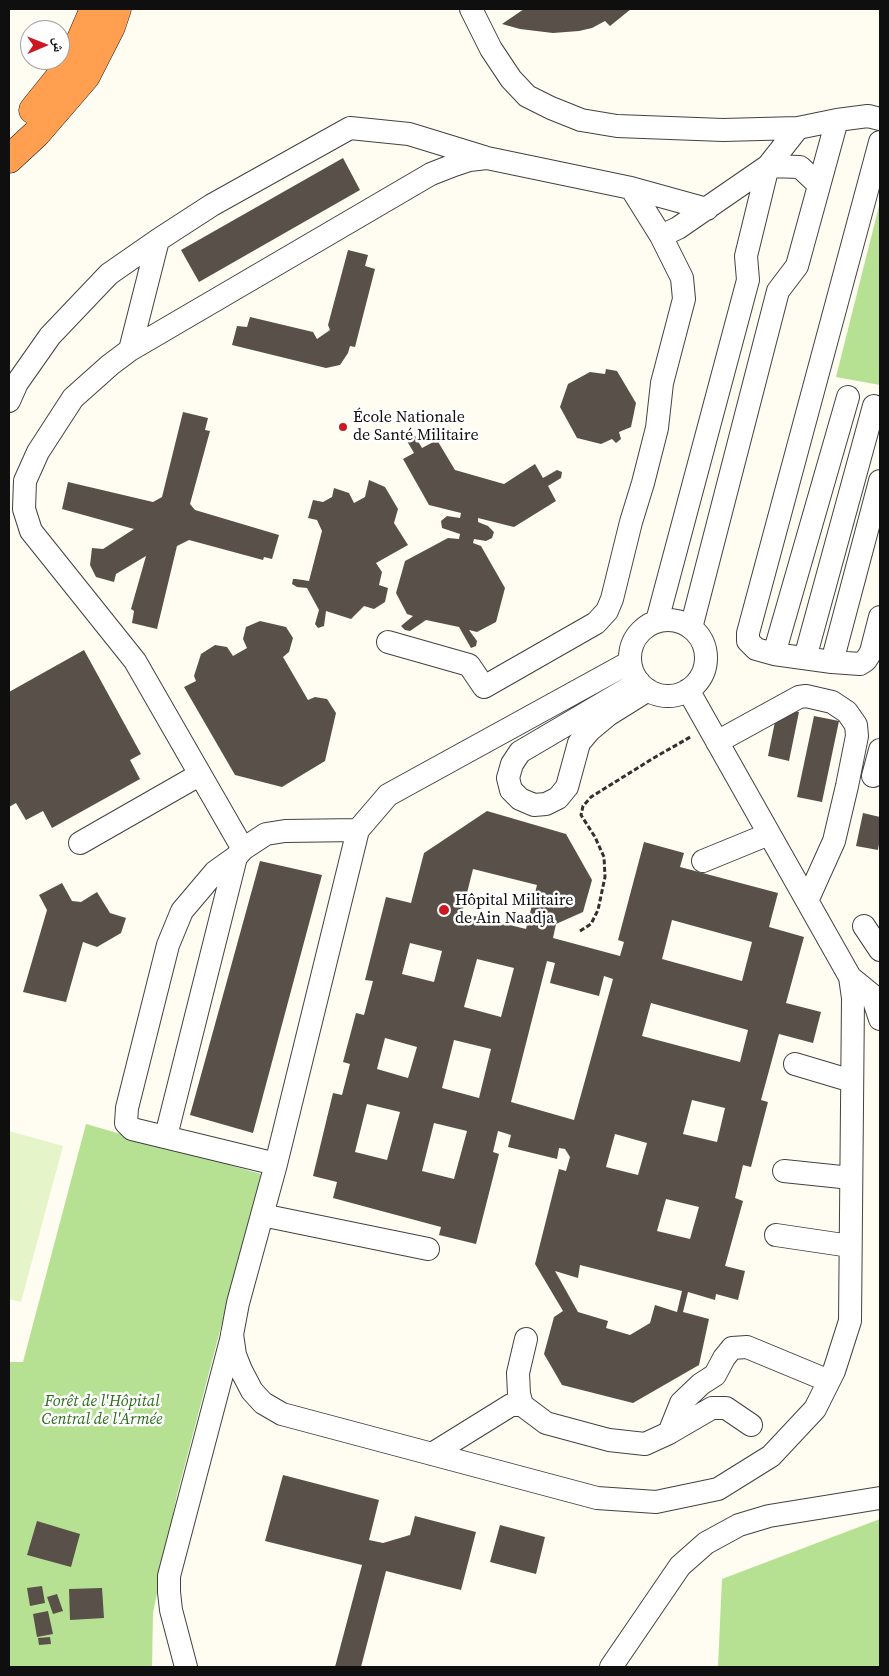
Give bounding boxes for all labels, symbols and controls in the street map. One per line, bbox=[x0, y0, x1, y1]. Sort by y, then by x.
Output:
north arrow bbox=[20, 20, 70, 70]
text: ش bbox=[49, 37, 69, 52]
place label: École Nationale de Santé Militaire bbox=[353, 408, 479, 446]
marker: École Nationale de Santé Militaire bbox=[337, 421, 349, 433]
place label: Hôpital Militaire de Ain Naadja bbox=[455, 891, 573, 929]
marker: Hôpital Militaire de Ain Naadja bbox=[437, 903, 451, 917]
park label: Forêt de l'Hôpital Central de l'Armée bbox=[41, 1392, 163, 1430]

